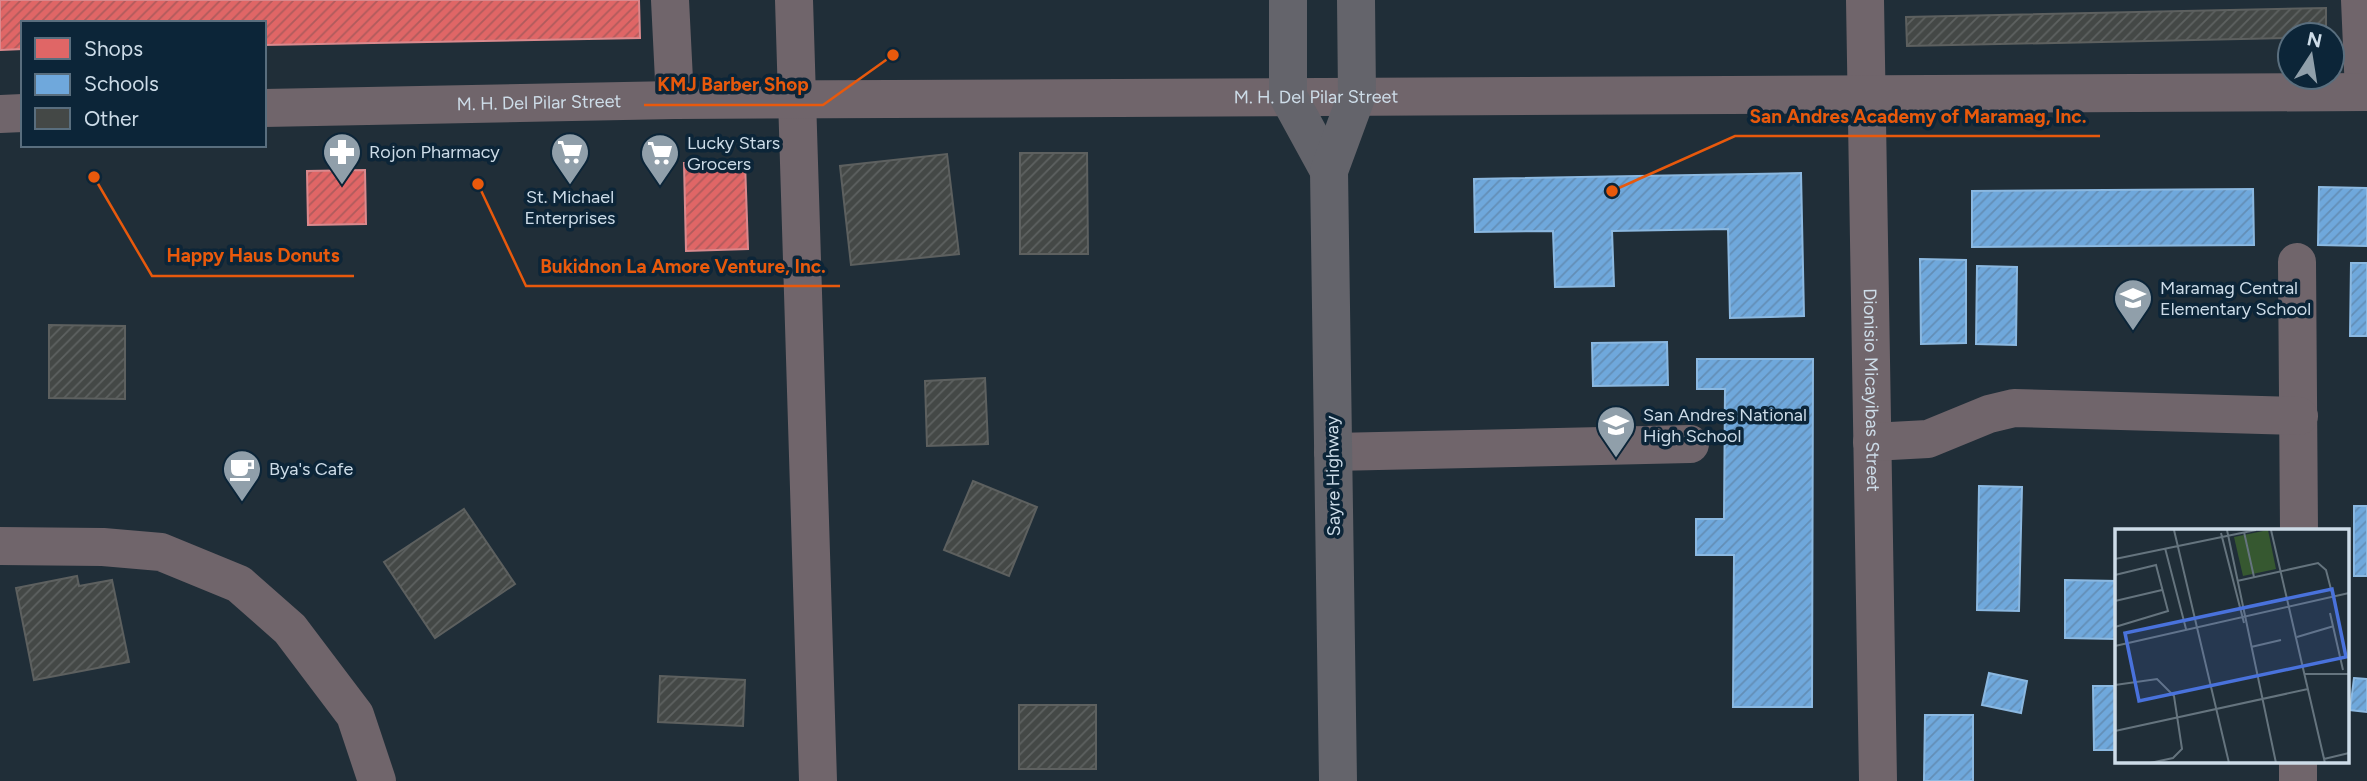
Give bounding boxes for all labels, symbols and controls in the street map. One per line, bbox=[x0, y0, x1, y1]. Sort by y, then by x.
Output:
legend bbox=[21, 21, 266, 147]
north arrow bbox=[2276, 21, 2346, 91]
text: N bbox=[2305, 27, 2324, 53]
text: Shops bbox=[84, 36, 143, 61]
callout: KMJ Barber Shop bbox=[644, 65, 823, 105]
text: Schools bbox=[84, 71, 159, 96]
text: KMJ Barber Shop bbox=[657, 73, 809, 96]
street label: M. H. Del Pilar Street bbox=[1234, 86, 1398, 108]
street label: M. H. Del Pilar Street bbox=[456, 90, 622, 115]
callout: San Andres Academy of Maramag, Inc. bbox=[1735, 96, 2100, 136]
text: San Andres Academy of Maramag, Inc. bbox=[1750, 105, 2086, 128]
text: Other bbox=[84, 106, 139, 131]
pharmacy icon: Rojon Pharmacy bbox=[321, 131, 363, 186]
supermarket icon: St. Michael Enterprises bbox=[549, 131, 591, 186]
supermarket icon: Lucky Stars Grocers bbox=[639, 132, 681, 187]
place label: Lucky Stars Grocers bbox=[687, 132, 780, 175]
place label: Rojon Pharmacy bbox=[369, 141, 500, 163]
place label: St. Michael Enterprises bbox=[525, 186, 615, 229]
callout: Happy Haus Donuts bbox=[152, 236, 354, 276]
text: Happy Haus Donuts bbox=[166, 244, 340, 267]
callout: Bukidnon La Amore Venture, Inc. bbox=[526, 246, 840, 286]
text: Bukidnon La Amore Venture, Inc. bbox=[540, 255, 826, 278]
school or university icon: Maramag Central Elementary School bbox=[2112, 277, 2154, 332]
place label: Maramag Central Elementary School bbox=[2160, 277, 2311, 320]
street label: Dionisio Micayibas Street bbox=[1859, 288, 1884, 492]
school or university icon: San Andres National High School bbox=[1595, 404, 1637, 459]
place label: San Andres National High School bbox=[1643, 404, 1807, 447]
street label: Sayre Highway bbox=[1321, 415, 1345, 536]
cafe icon: Bya's Cafe bbox=[221, 448, 263, 503]
place label: Bya's Cafe bbox=[269, 458, 354, 480]
inset map bbox=[2115, 529, 2350, 764]

